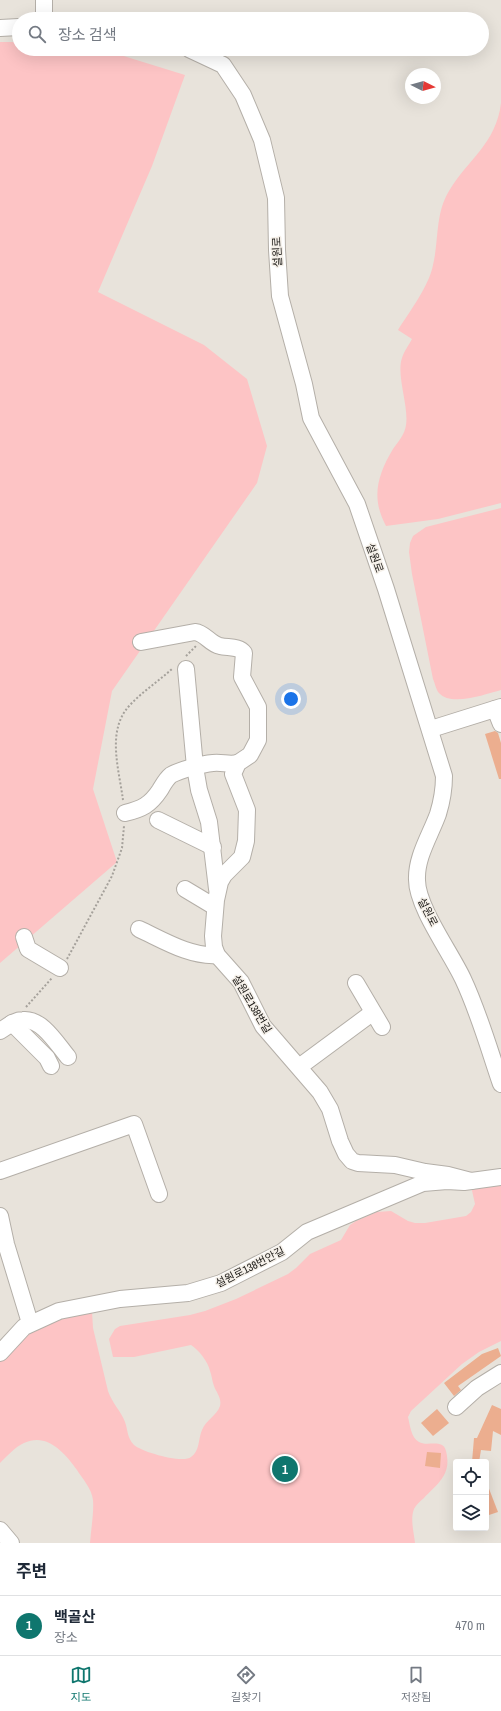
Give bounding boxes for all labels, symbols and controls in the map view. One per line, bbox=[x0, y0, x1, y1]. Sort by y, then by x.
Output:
search box bbox=[12, 12, 489, 56]
icon: search bbox=[26, 23, 48, 45]
text: 장소 검색 bbox=[58, 24, 117, 45]
north arrow bbox=[405, 68, 441, 104]
street label: 설원로 bbox=[269, 236, 285, 268]
street label: 설원로 bbox=[363, 541, 387, 575]
your location bbox=[281, 689, 301, 709]
street label: 설원로 bbox=[415, 895, 441, 929]
street label: 설원로138번길 bbox=[229, 972, 275, 1036]
street label: 설원로138번안길 bbox=[213, 1244, 287, 1290]
pin: 1 bbox=[272, 1454, 298, 1484]
map controls bbox=[453, 1459, 489, 1531]
button: locate bbox=[453, 1459, 489, 1495]
button: layers bbox=[453, 1495, 489, 1531]
text: 주변 bbox=[16, 1559, 47, 1582]
text: 백골산 bbox=[54, 1606, 95, 1627]
text: 1 bbox=[26, 1617, 32, 1634]
text: 470 m bbox=[455, 1617, 485, 1634]
text: 장소 bbox=[54, 1629, 78, 1646]
tab: 지도 bbox=[70, 1664, 92, 1704]
tab: 길찾기 bbox=[231, 1664, 261, 1704]
tab: 저장됨 bbox=[401, 1664, 431, 1704]

